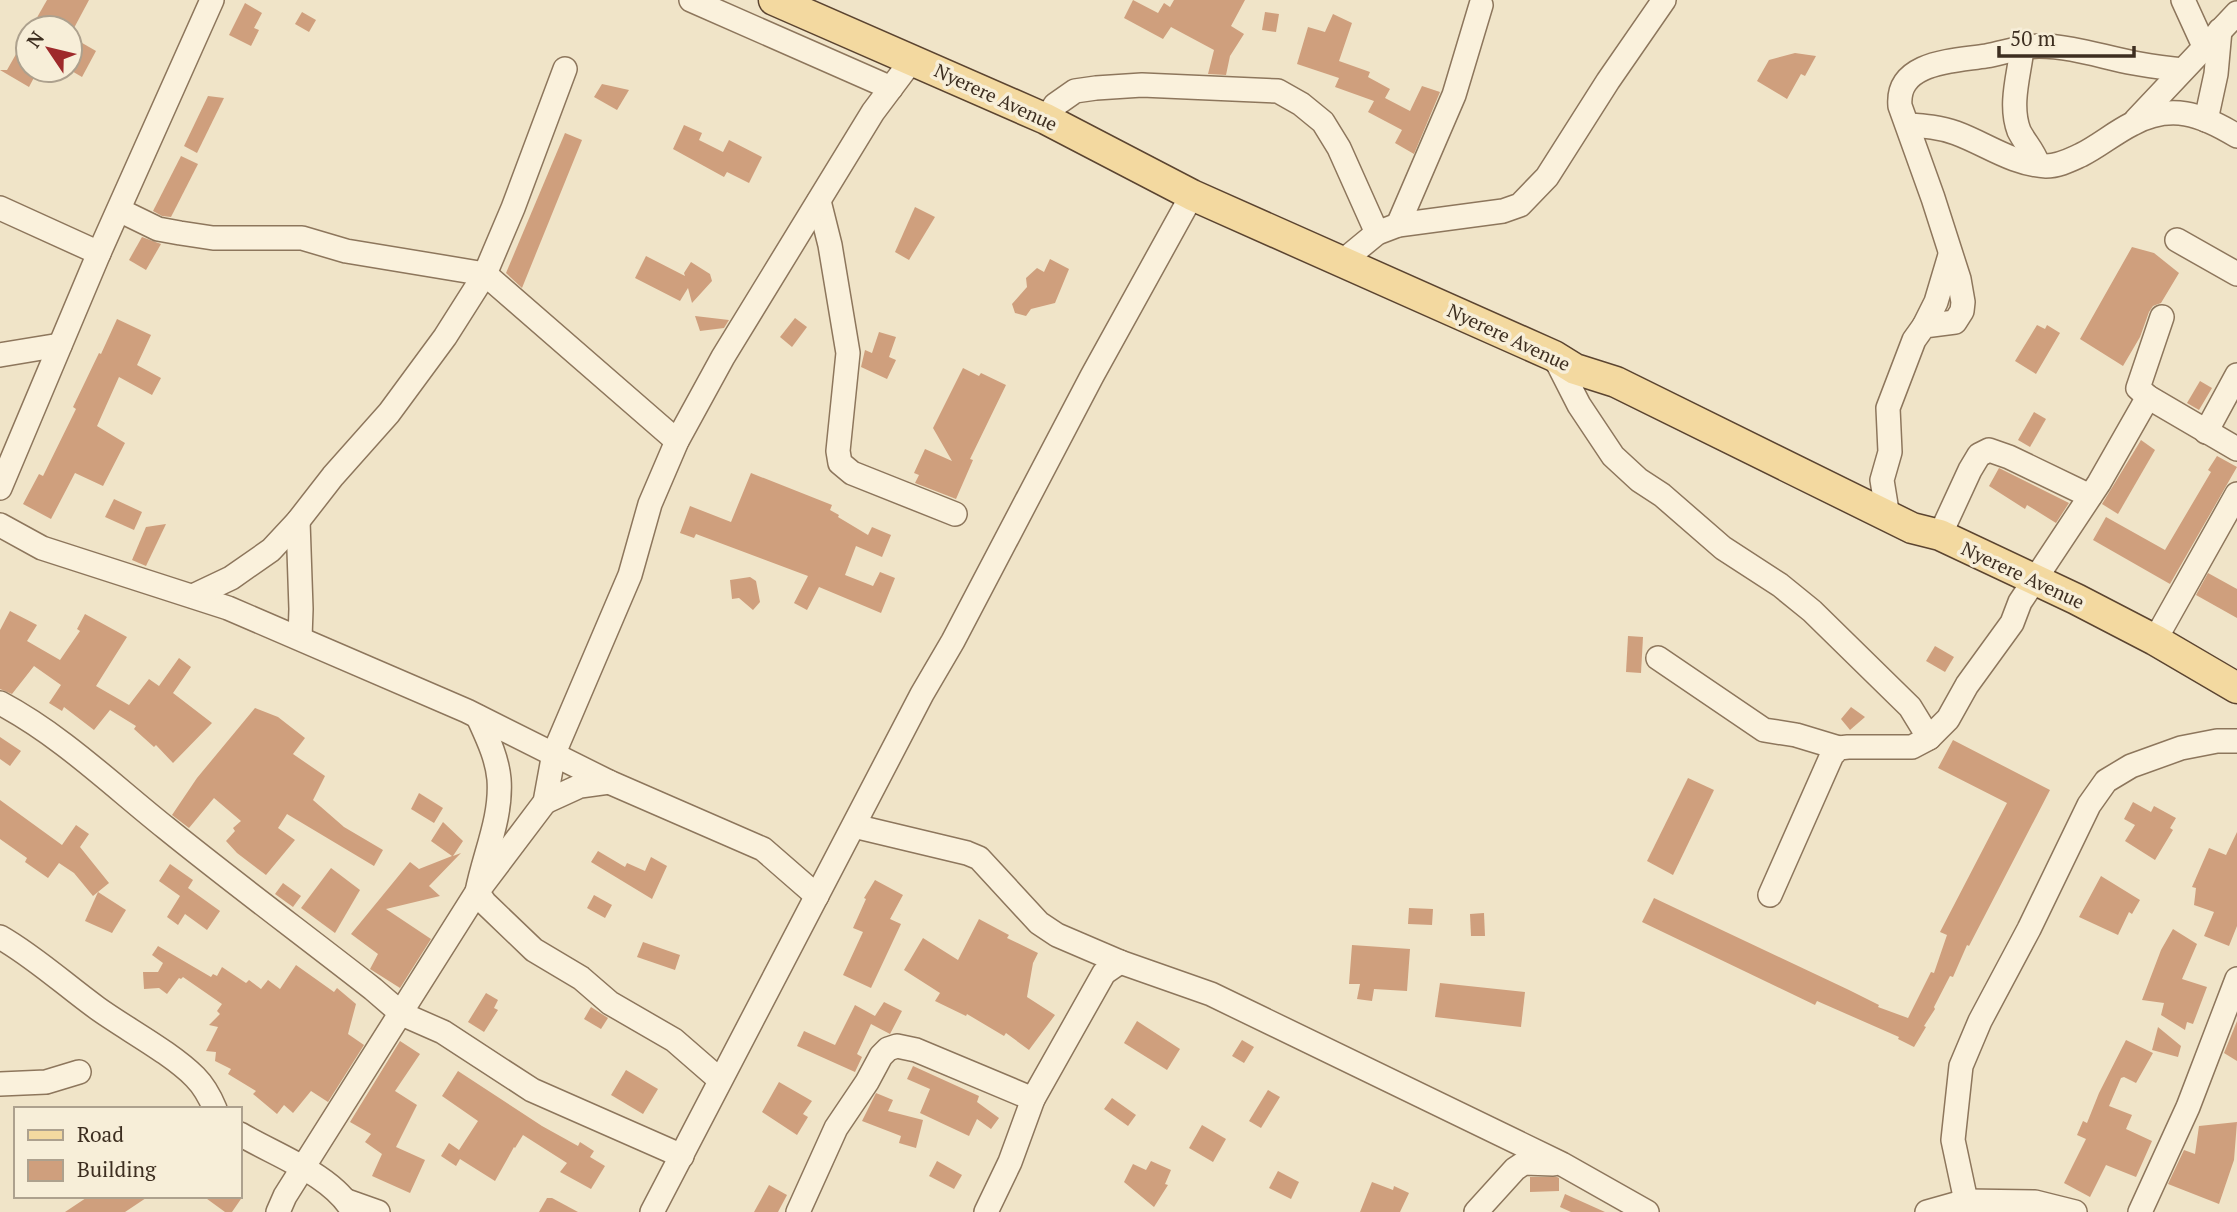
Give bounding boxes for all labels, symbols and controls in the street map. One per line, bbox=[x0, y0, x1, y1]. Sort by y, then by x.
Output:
north arrow bbox=[14, 14, 84, 84]
scale bar bbox=[1999, 14, 2134, 58]
text: 50 m bbox=[2010, 24, 2056, 52]
text: N bbox=[20, 25, 49, 52]
street label: Nyerere Avenue bbox=[931, 57, 1062, 136]
street label: Nyerere Avenue bbox=[1444, 297, 1575, 376]
street label: Nyerere Avenue bbox=[1958, 535, 2089, 614]
legend bbox=[14, 1107, 242, 1198]
text: Road bbox=[77, 1120, 124, 1148]
text: Building bbox=[77, 1155, 157, 1183]

